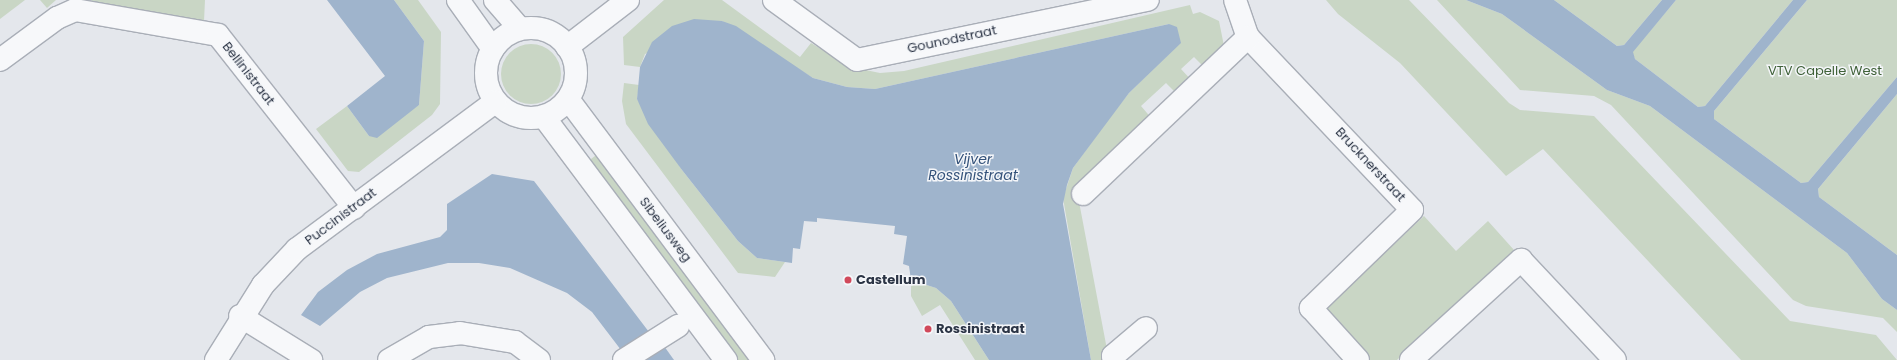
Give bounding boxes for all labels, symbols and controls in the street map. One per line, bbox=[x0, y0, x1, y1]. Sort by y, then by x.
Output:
street label: Gounodstraat bbox=[906, 23, 998, 57]
street label: Bellinistraat bbox=[219, 39, 277, 109]
park label: VTV Capelle West bbox=[1768, 63, 1882, 79]
street label: Brucknerstraat bbox=[1332, 125, 1408, 205]
water label: Vijver Rossinistraat bbox=[928, 151, 1018, 184]
street label: Puccinistraat bbox=[302, 185, 380, 249]
street label: Sibeliusweg bbox=[636, 195, 694, 265]
place label: Castellum bbox=[856, 272, 925, 288]
marker: Castellum bbox=[843, 275, 853, 285]
place label: Rossinistraat bbox=[936, 321, 1025, 337]
marker: Rossinistraat bbox=[923, 324, 933, 334]

